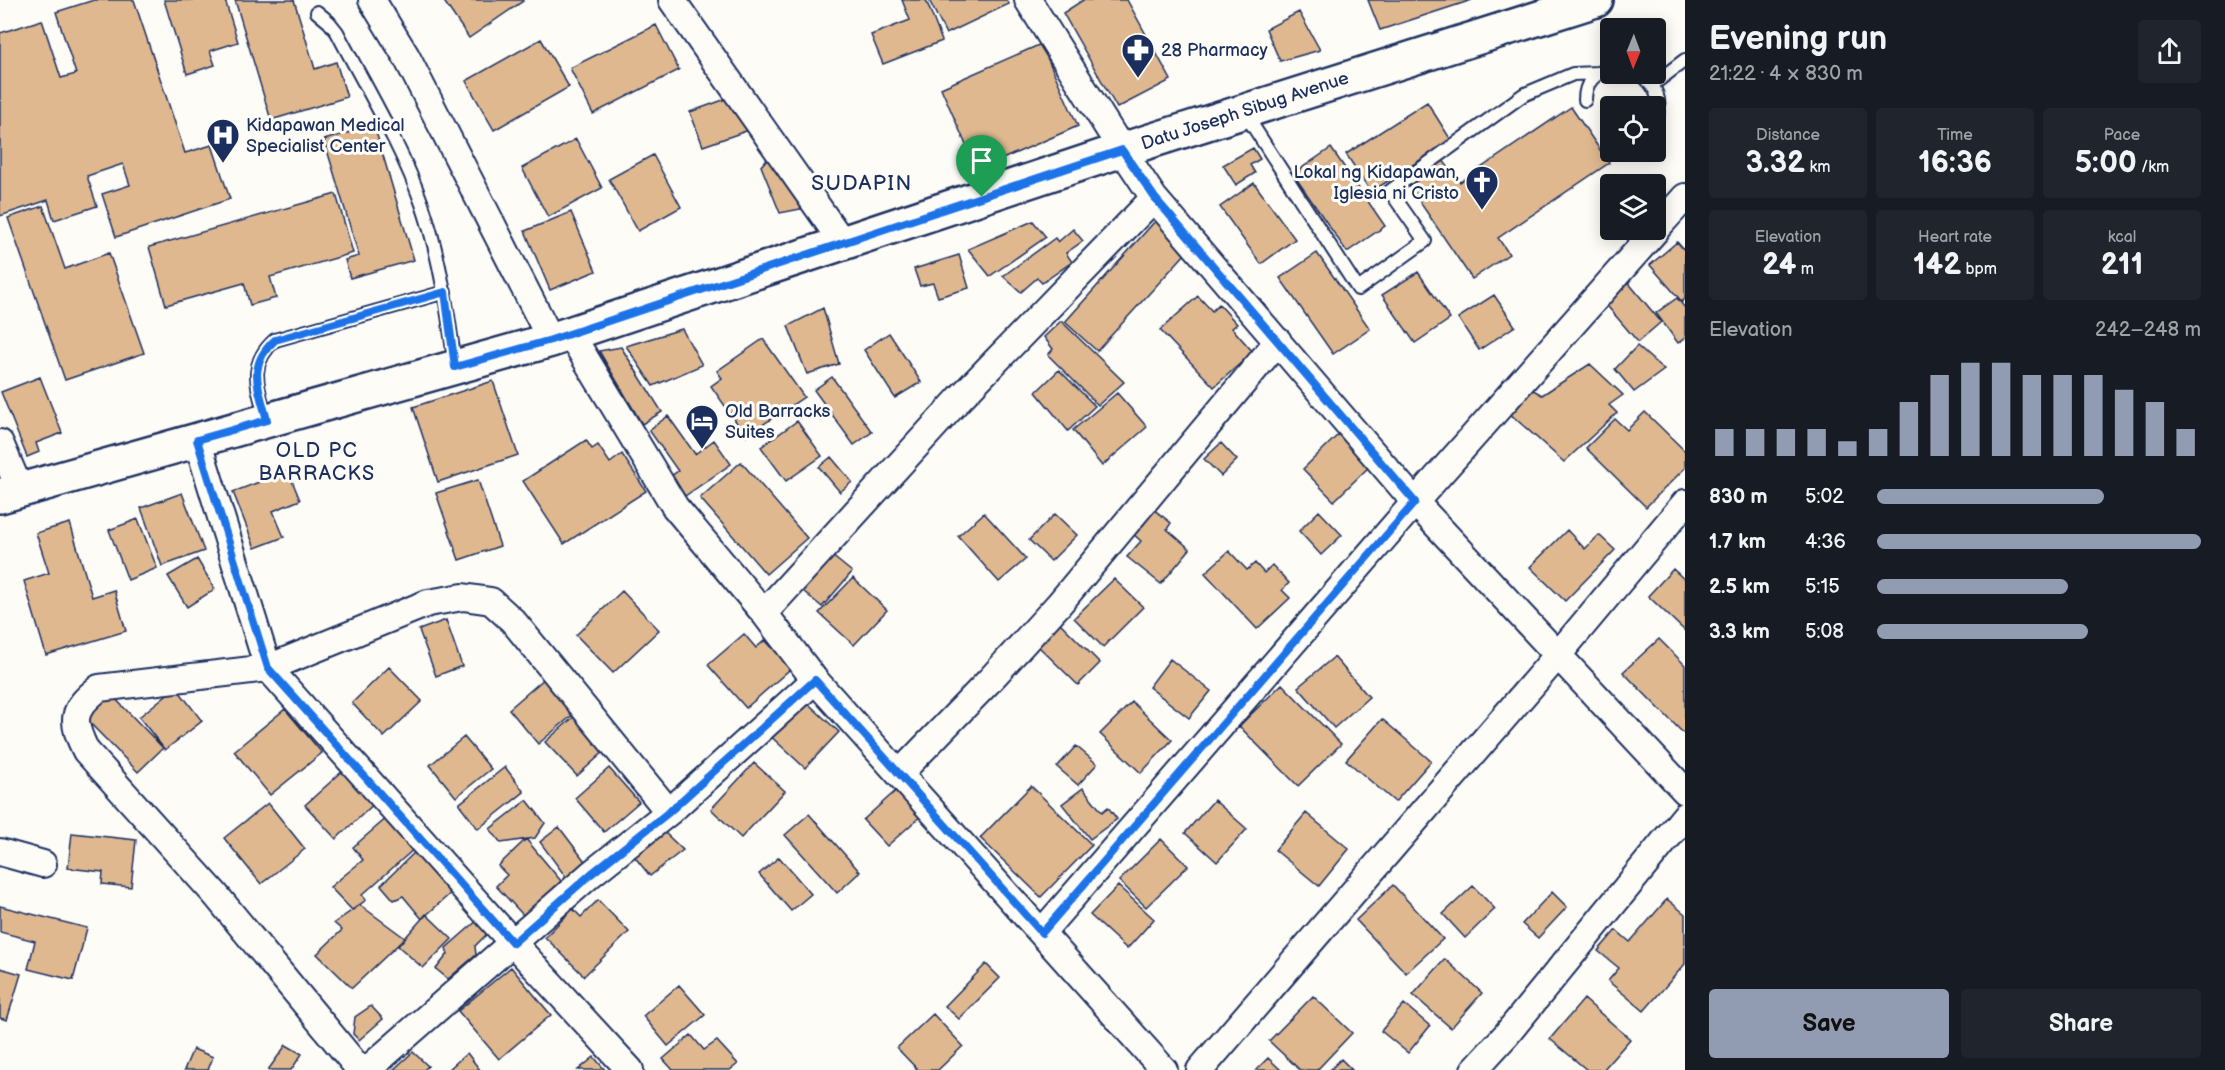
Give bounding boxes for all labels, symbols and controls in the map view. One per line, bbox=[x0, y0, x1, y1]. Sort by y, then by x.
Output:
north arrow bbox=[1600, 18, 1666, 84]
map controls bbox=[1600, 18, 1666, 240]
text: Evening run bbox=[1709, 19, 1887, 59]
button: share bbox=[2138, 20, 2201, 83]
pharmacy icon: 28 Pharmacy bbox=[1120, 32, 1156, 79]
place label: 28 Pharmacy bbox=[1161, 40, 1268, 61]
text: 21:22 · 4 × 830 m bbox=[1709, 62, 1863, 86]
street label: Datu Joseph Sibug Avenue bbox=[1139, 67, 1352, 154]
button: locate bbox=[1600, 96, 1666, 162]
place label: Kidapawan Medical Specialist Center bbox=[246, 115, 405, 157]
hospital icon: Kidapawan Medical Specialist Center bbox=[205, 117, 241, 164]
text: Distance bbox=[1756, 126, 1820, 145]
text: Time bbox=[1937, 126, 1973, 145]
text: Pace bbox=[2104, 126, 2140, 145]
pin bbox=[956, 135, 1007, 197]
icon: arrive bbox=[965, 144, 998, 177]
text: 3.32 bbox=[1745, 145, 1805, 181]
text: 16:36 bbox=[1918, 145, 1992, 181]
text: 5:00 bbox=[2075, 145, 2137, 181]
text: km bbox=[1805, 158, 1831, 177]
text: /km bbox=[2137, 158, 2169, 177]
place label: Lokal ng Kidapawan, Iglesia ni Cristo bbox=[1293, 162, 1459, 204]
church icon: Lokal ng Kidapawan, Iglesia ni Cristo bbox=[1464, 164, 1500, 211]
district label: SUDAPIN bbox=[811, 171, 913, 196]
button: layers bbox=[1600, 174, 1666, 240]
text: Elevation bbox=[1755, 228, 1821, 247]
text: Heart rate bbox=[1918, 228, 1992, 247]
text: kcal bbox=[2108, 228, 2136, 247]
text: 24 bbox=[1762, 247, 1796, 283]
text: 142 bbox=[1913, 247, 1961, 283]
text: 211 bbox=[2101, 247, 2143, 283]
text: m bbox=[1796, 260, 1814, 279]
text: bpm bbox=[1961, 260, 1997, 279]
text: Elevation bbox=[1709, 318, 1792, 342]
text: 242–248 m bbox=[2095, 318, 2201, 342]
place label: Old Barracks Suites bbox=[725, 401, 831, 443]
hotel icon: Old Barracks Suites bbox=[684, 403, 720, 450]
district label: OLD PC BARRACKS bbox=[258, 439, 376, 486]
text: 830 m bbox=[1709, 485, 1768, 509]
text: 5:02 bbox=[1805, 485, 1844, 509]
text: 1.7 km bbox=[1709, 530, 1766, 554]
text: 4:36 bbox=[1805, 530, 1846, 554]
text: 2.5 km bbox=[1709, 575, 1770, 599]
text: 5:15 bbox=[1805, 575, 1840, 599]
text: 3.3 km bbox=[1709, 620, 1770, 644]
text: 5:08 bbox=[1805, 620, 1844, 644]
button: Save bbox=[1709, 989, 1949, 1058]
button: Share bbox=[1961, 989, 2201, 1058]

